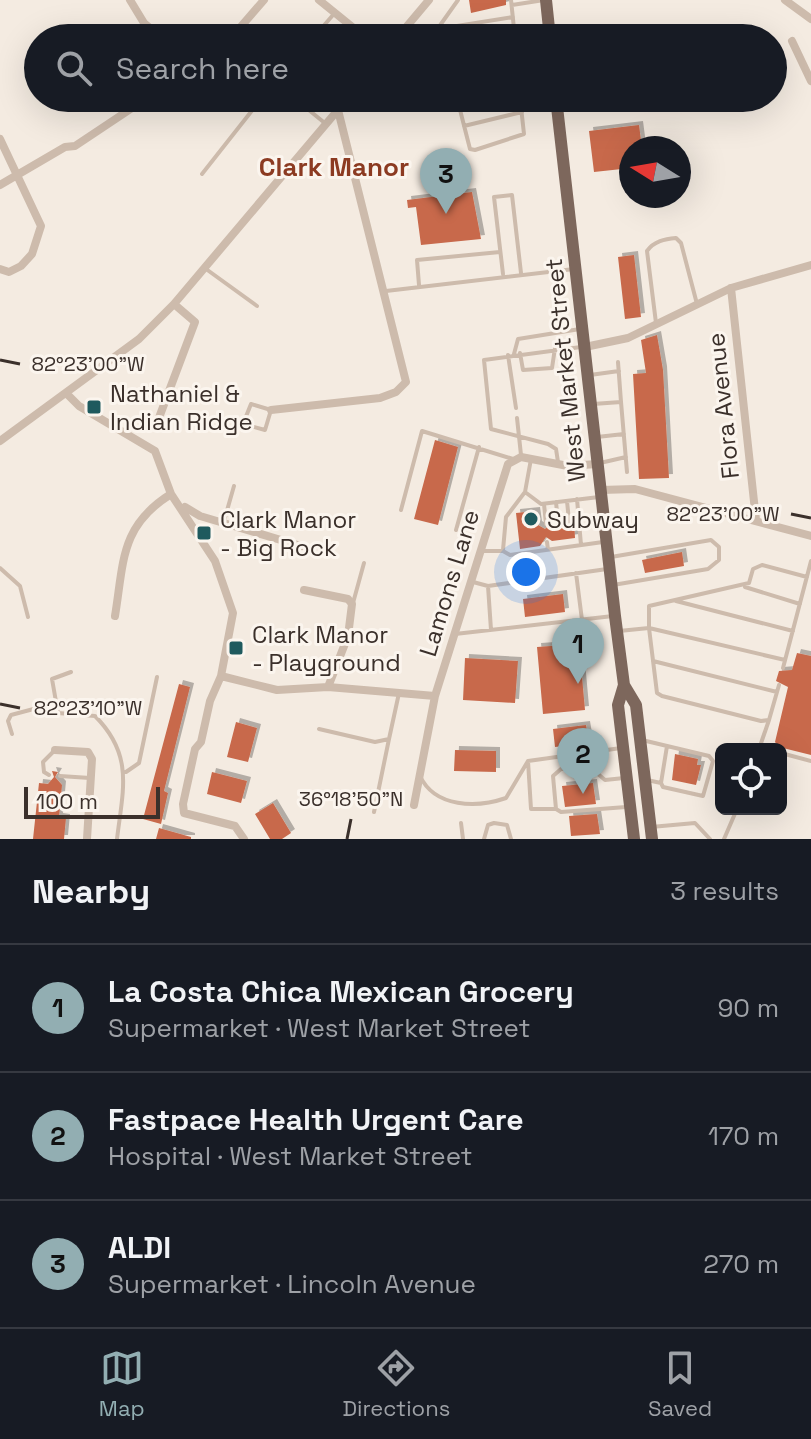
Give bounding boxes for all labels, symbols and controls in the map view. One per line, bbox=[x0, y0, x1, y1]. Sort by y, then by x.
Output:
search box bbox=[24, 24, 787, 112]
icon: search bbox=[52, 46, 96, 90]
text: Search here bbox=[116, 49, 289, 88]
north arrow bbox=[619, 136, 691, 208]
pin: 3 bbox=[420, 148, 472, 214]
district label: Clark Manor bbox=[259, 150, 409, 184]
street label: West Market Street bbox=[538, 257, 592, 483]
street label: Flora Avenue bbox=[700, 331, 746, 481]
text: 82°23'00"W bbox=[32, 351, 144, 377]
place label: Nathaniel & Indian Ridge bbox=[110, 378, 253, 437]
marker: Nathaniel & Indian Ridge bbox=[85, 398, 103, 416]
text: 82°23'00"W bbox=[667, 501, 779, 527]
place label: Clark Manor - Big Rock bbox=[220, 504, 356, 563]
place label: Subway bbox=[547, 504, 639, 535]
street label: Lamons Lane bbox=[412, 506, 486, 660]
marker: Subway bbox=[522, 510, 540, 528]
marker: Clark Manor - Big Rock bbox=[195, 524, 213, 542]
your location bbox=[506, 552, 546, 592]
pin: 1 bbox=[552, 618, 604, 684]
place label: Clark Manor - Playground bbox=[252, 619, 401, 678]
marker: Clark Manor - Playground bbox=[227, 639, 245, 657]
text: 82°23'10"W bbox=[34, 695, 142, 721]
pin: 2 bbox=[557, 728, 609, 794]
map controls bbox=[715, 743, 787, 815]
button: locate bbox=[715, 743, 787, 815]
scale bar bbox=[24, 783, 160, 819]
text: 36°18'50"N bbox=[299, 786, 403, 812]
text: 100 m bbox=[36, 787, 98, 815]
text: Nearby bbox=[32, 870, 150, 913]
text: 3 results bbox=[670, 874, 779, 908]
text: La Costa Chica Mexican Grocery bbox=[108, 972, 574, 1011]
text: 1 bbox=[52, 991, 64, 1025]
text: 90 m bbox=[717, 991, 779, 1025]
text: Supermarket · West Market Street bbox=[108, 1011, 530, 1045]
text: Fastpace Health Urgent Care bbox=[108, 1100, 524, 1139]
text: 2 bbox=[50, 1119, 66, 1153]
text: 170 m bbox=[708, 1119, 779, 1153]
text: Hospital · West Market Street bbox=[108, 1139, 473, 1173]
text: ALDI bbox=[108, 1228, 171, 1267]
text: 3 bbox=[50, 1247, 66, 1281]
text: 270 m bbox=[703, 1247, 779, 1281]
text: Supermarket · Lincoln Avenue bbox=[108, 1267, 476, 1301]
tab: Map bbox=[99, 1346, 145, 1422]
tab: Directions bbox=[342, 1346, 450, 1422]
tab: Saved bbox=[648, 1346, 712, 1422]

